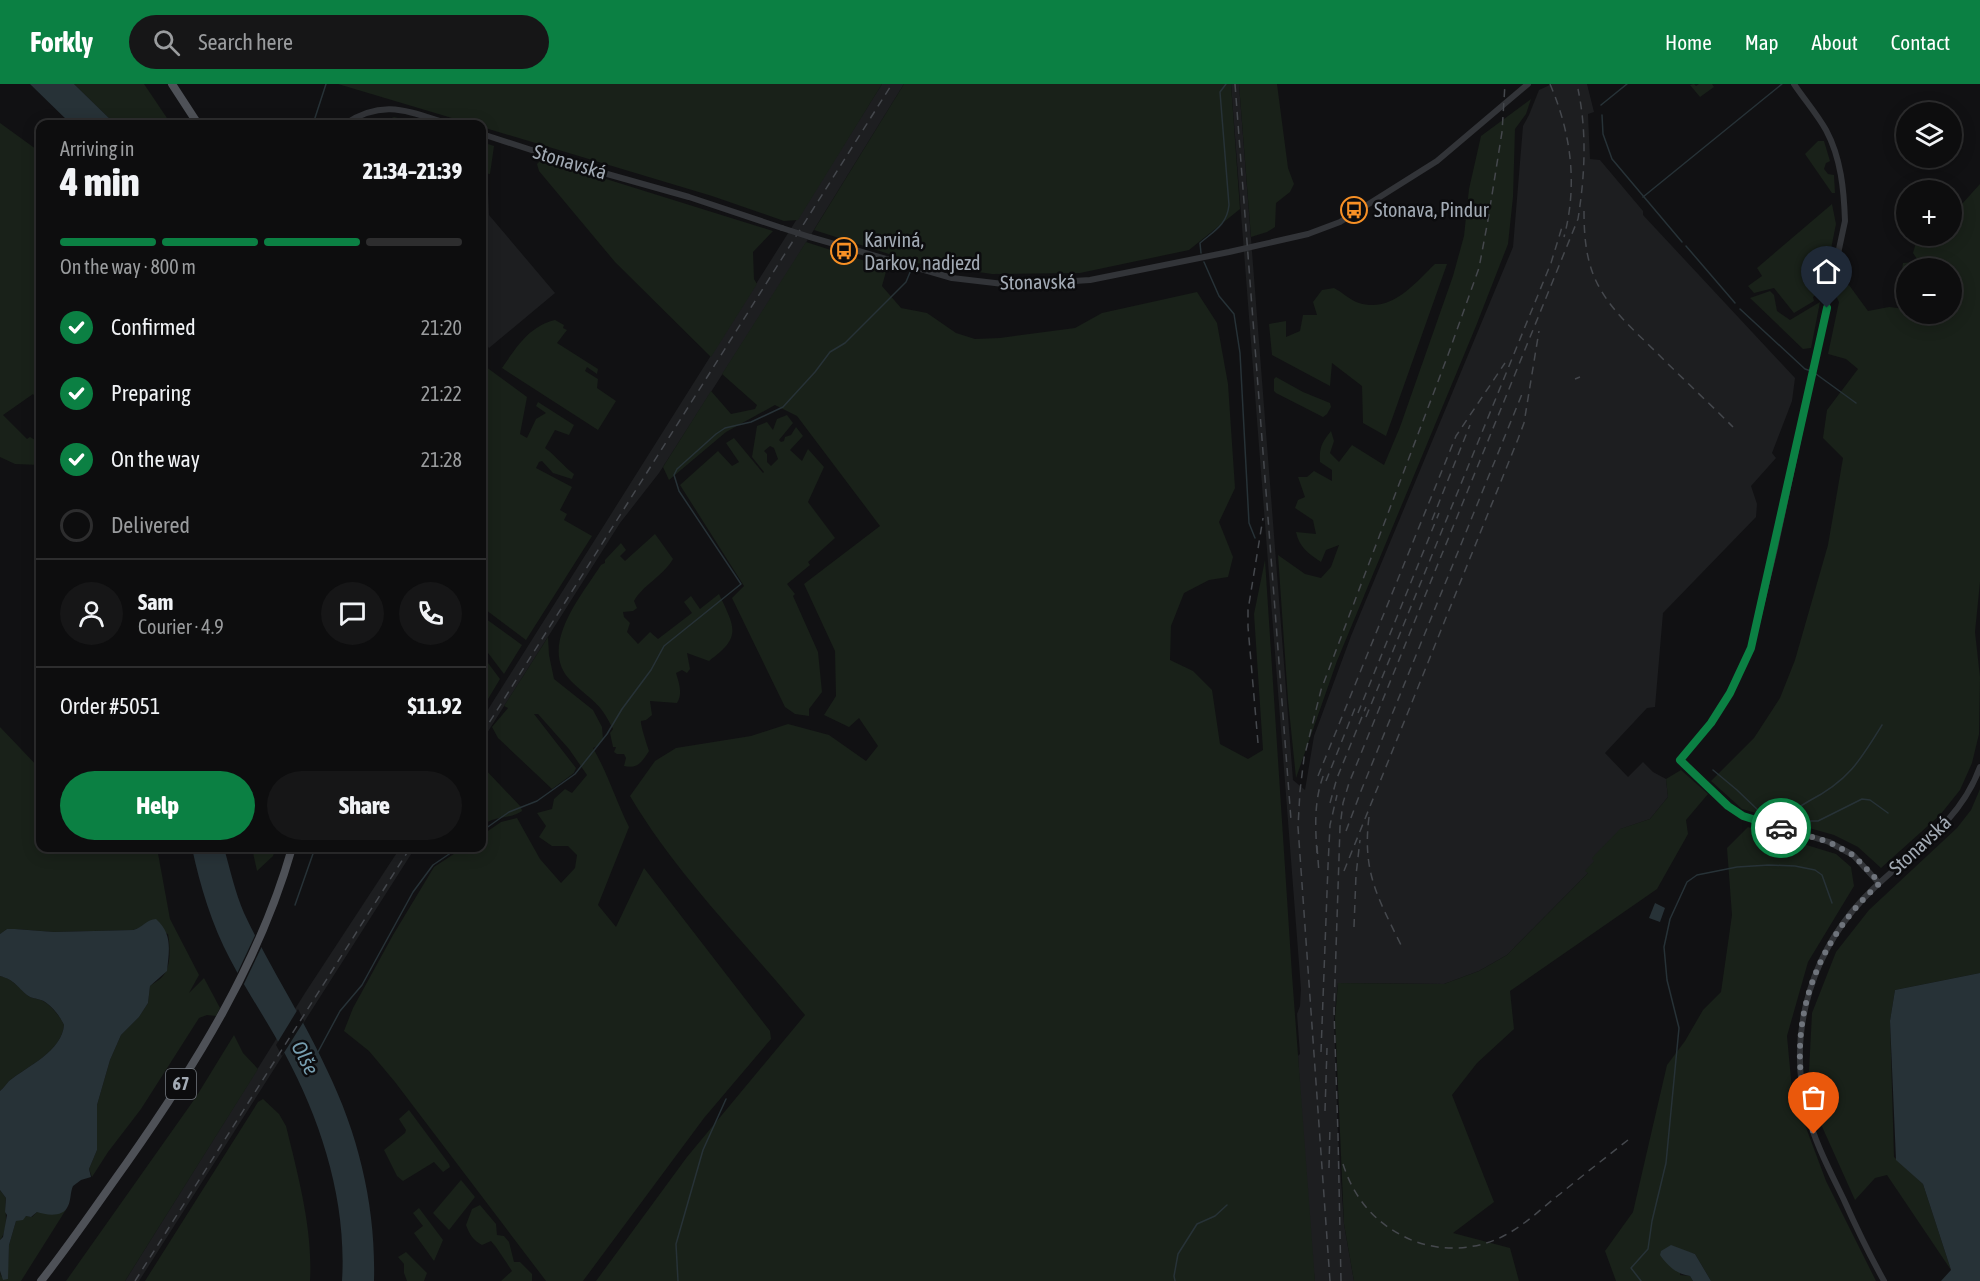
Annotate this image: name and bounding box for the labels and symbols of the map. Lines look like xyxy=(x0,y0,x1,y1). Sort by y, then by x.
street label: Stonavská xyxy=(531,139,610,184)
bus stop icon: Stonava, Pindur xyxy=(1339,195,1369,225)
place label: Stonava, Pindur xyxy=(1374,198,1490,221)
place label: Karviná, Darkov, nadjezd xyxy=(864,228,981,274)
bus stop icon: Karviná, Darkov, nadjezd xyxy=(829,236,859,266)
pin xyxy=(1801,246,1852,308)
street label: Stonavská xyxy=(1000,269,1076,294)
courier xyxy=(1751,798,1811,858)
street label: Stonavská xyxy=(1884,810,1955,879)
water label: Olše xyxy=(287,1037,324,1078)
road number: 67 xyxy=(166,1069,196,1099)
pin xyxy=(1788,1072,1839,1134)

